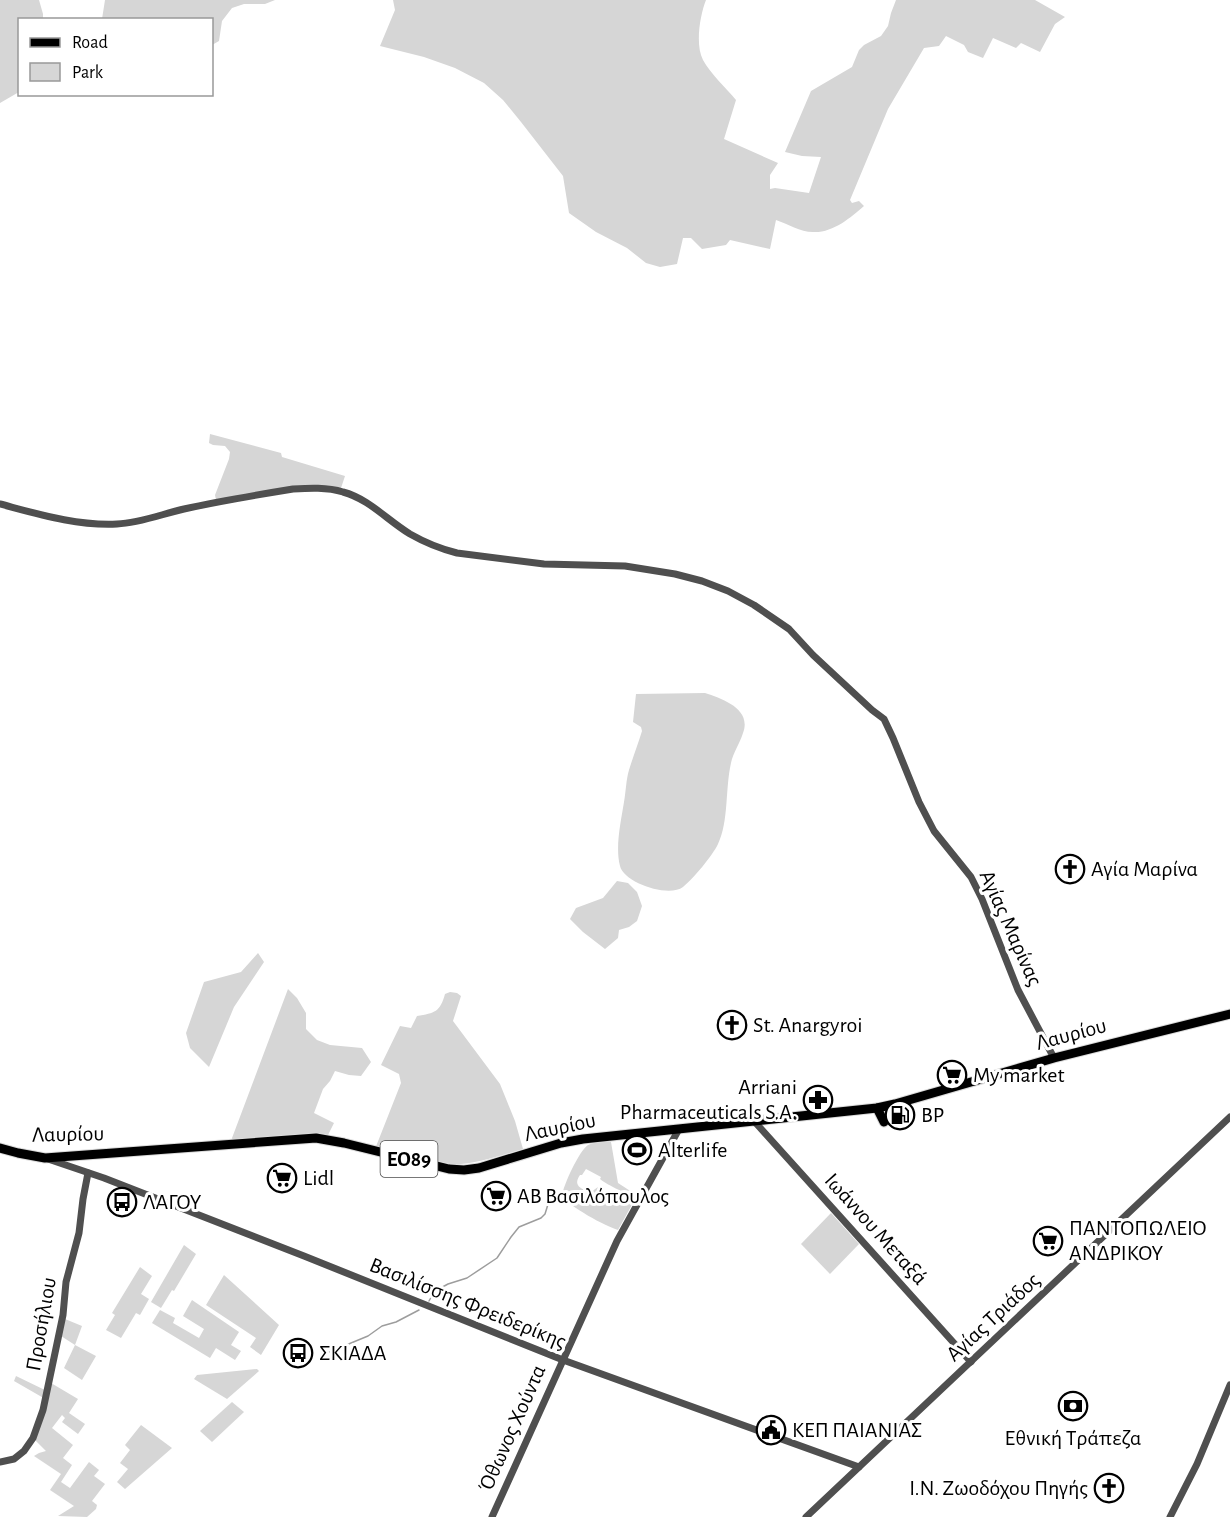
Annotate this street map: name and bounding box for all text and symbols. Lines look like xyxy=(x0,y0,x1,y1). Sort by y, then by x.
legend xyxy=(18,18,213,96)
text: Road xyxy=(72,34,108,52)
text: Park xyxy=(72,64,104,82)
church icon: Αγία Μαρίνα xyxy=(1054,853,1086,885)
place label: Αγία Μαρίνα xyxy=(1091,858,1198,880)
street label: Αγίας Μαρίνας xyxy=(976,867,1046,989)
church icon: St. Anargyroi xyxy=(716,1009,748,1041)
place label: St. Anargyroi xyxy=(753,1014,863,1036)
street label: Λαυρίου xyxy=(1033,1014,1109,1054)
supermarket icon: My market xyxy=(936,1059,968,1091)
place label: My market xyxy=(973,1064,1064,1086)
place label: Arriani Pharmaceuticals S.A. xyxy=(620,1076,797,1123)
pharmacy icon: Arriani Pharmaceuticals S.A. xyxy=(802,1084,834,1116)
fuel station icon: BP xyxy=(884,1099,916,1131)
place label: BP xyxy=(921,1104,944,1126)
street label: Λαυρίου xyxy=(522,1109,598,1145)
street label: Λαυρίου xyxy=(32,1122,104,1146)
sports icon: Alterlife xyxy=(621,1134,653,1166)
place label: Alterlife xyxy=(658,1139,727,1161)
road number: ΕΟ89 xyxy=(380,1141,438,1177)
supermarket icon: Lidl xyxy=(266,1162,298,1194)
place label: Lidl xyxy=(303,1167,334,1189)
street label: Ιωάννου Μεταξά xyxy=(820,1169,932,1290)
supermarket icon: ΑΒ Βασιλόπουλος xyxy=(480,1180,512,1212)
place label: ΑΒ Βασιλόπουλος xyxy=(517,1185,669,1207)
bus stop icon: ΛΑΓΟΥ xyxy=(106,1186,138,1218)
place label: ΛΑΓΟΥ xyxy=(143,1191,202,1213)
place label: ΠΑΝΤΟΠΩΛΕΙΟ ΑΝΔΡΙΚΟΥ xyxy=(1069,1217,1206,1264)
supermarket icon: ΠΑΝΤΟΠΩΛΕΙΟ ΑΝΔΡΙΚΟΥ xyxy=(1032,1225,1064,1257)
street label: Βασιλίσσης Φρειδερίκης xyxy=(366,1253,570,1353)
street label: Αγίας Τριάδος xyxy=(942,1268,1044,1366)
street label: Προσήλιου xyxy=(22,1275,60,1373)
bus stop icon: ΣΚΙΑΔΑ xyxy=(282,1337,314,1369)
place label: ΣΚΙΑΔΑ xyxy=(319,1342,387,1364)
street label: Όθωνος Χούντα xyxy=(474,1361,550,1495)
bank icon: Εθνική Τράπεζα xyxy=(1057,1390,1089,1422)
public building icon: ΚΕΠ ΠΑΙΑΝΙΑΣ xyxy=(755,1414,787,1446)
place label: ΚΕΠ ΠΑΙΑΝΙΑΣ xyxy=(792,1419,922,1441)
place label: Εθνική Τράπεζα xyxy=(1005,1427,1141,1449)
church icon: Ι.Ν. Ζωοδόχου Πηγής xyxy=(1093,1472,1125,1504)
place label: Ι.Ν. Ζωοδόχου Πηγής xyxy=(909,1477,1088,1499)

